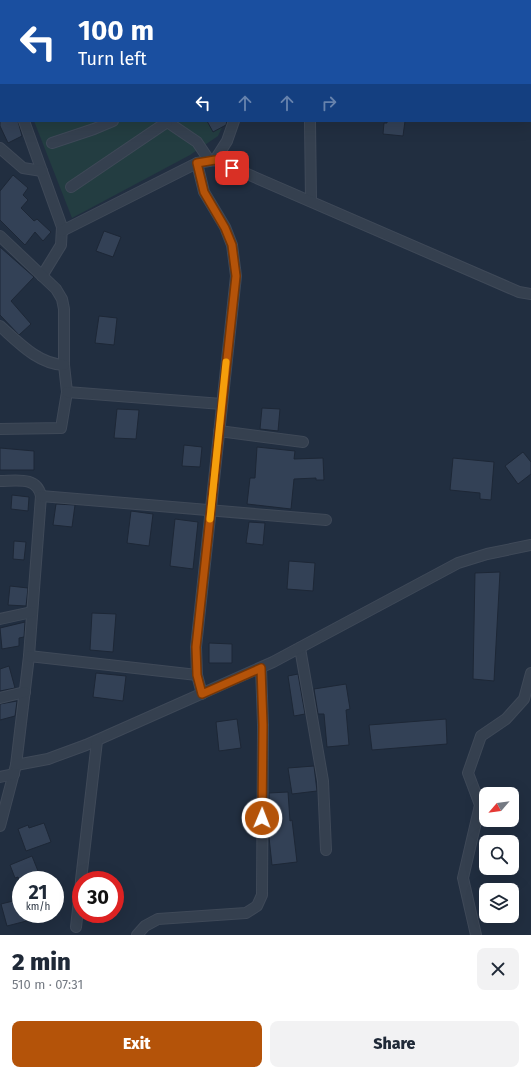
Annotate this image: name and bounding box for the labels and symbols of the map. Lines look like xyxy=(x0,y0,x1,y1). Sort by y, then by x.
pin xyxy=(215,151,249,185)
north arrow xyxy=(479,787,519,827)
position arrow xyxy=(241,797,283,839)
speed limit sign: 30 xyxy=(72,871,124,923)

